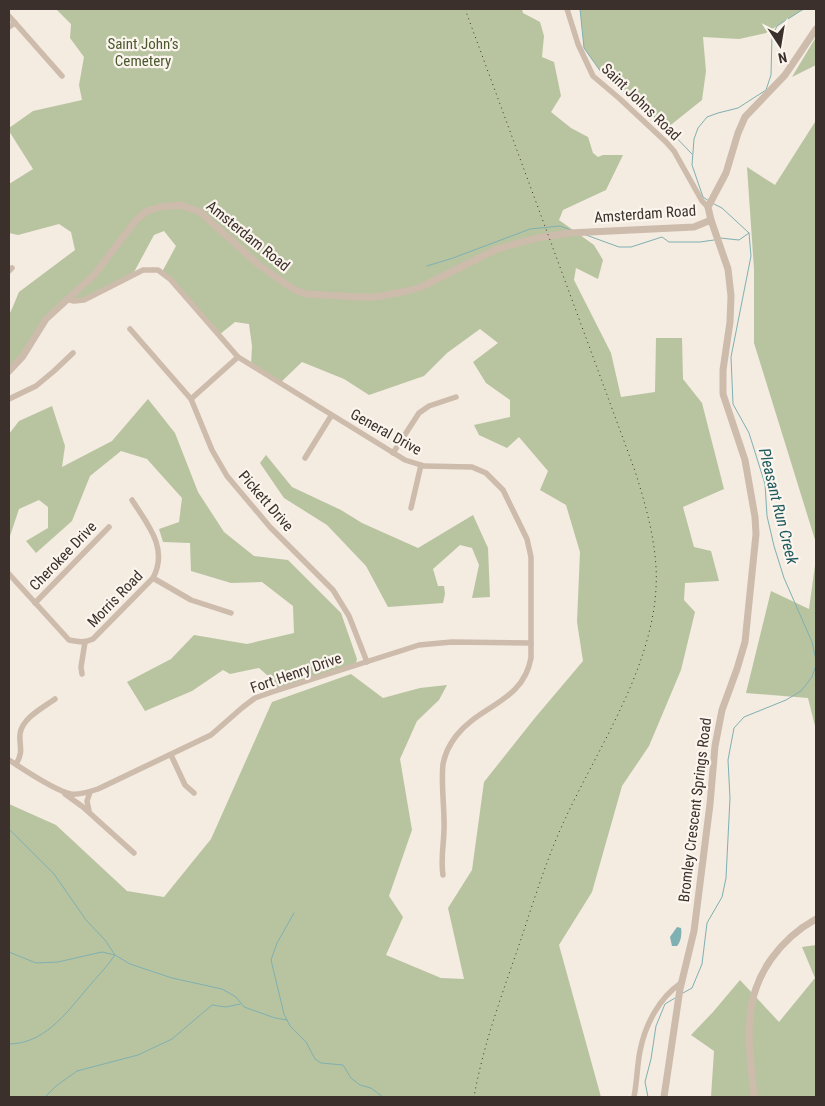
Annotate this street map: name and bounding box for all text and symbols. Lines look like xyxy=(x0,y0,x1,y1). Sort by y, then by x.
north arrow xyxy=(755,20,805,70)
park label: Saint John’s Cemetery xyxy=(107,35,179,70)
text: N xyxy=(777,49,789,66)
street label: Saint Johns Road xyxy=(598,60,684,144)
street label: Amsterdam Road xyxy=(203,197,293,275)
street label: Amsterdam Road xyxy=(593,201,697,227)
street label: General Drive xyxy=(347,405,425,459)
water label: Pleasant Run Creek xyxy=(755,446,802,567)
street label: Pickett Drive xyxy=(235,467,297,535)
street label: Cherokee Drive xyxy=(26,518,100,594)
street label: Morris Road xyxy=(84,567,146,631)
street label: Fort Henry Drive xyxy=(248,649,344,697)
street label: Bromley Crescent Springs Road xyxy=(675,717,715,903)

